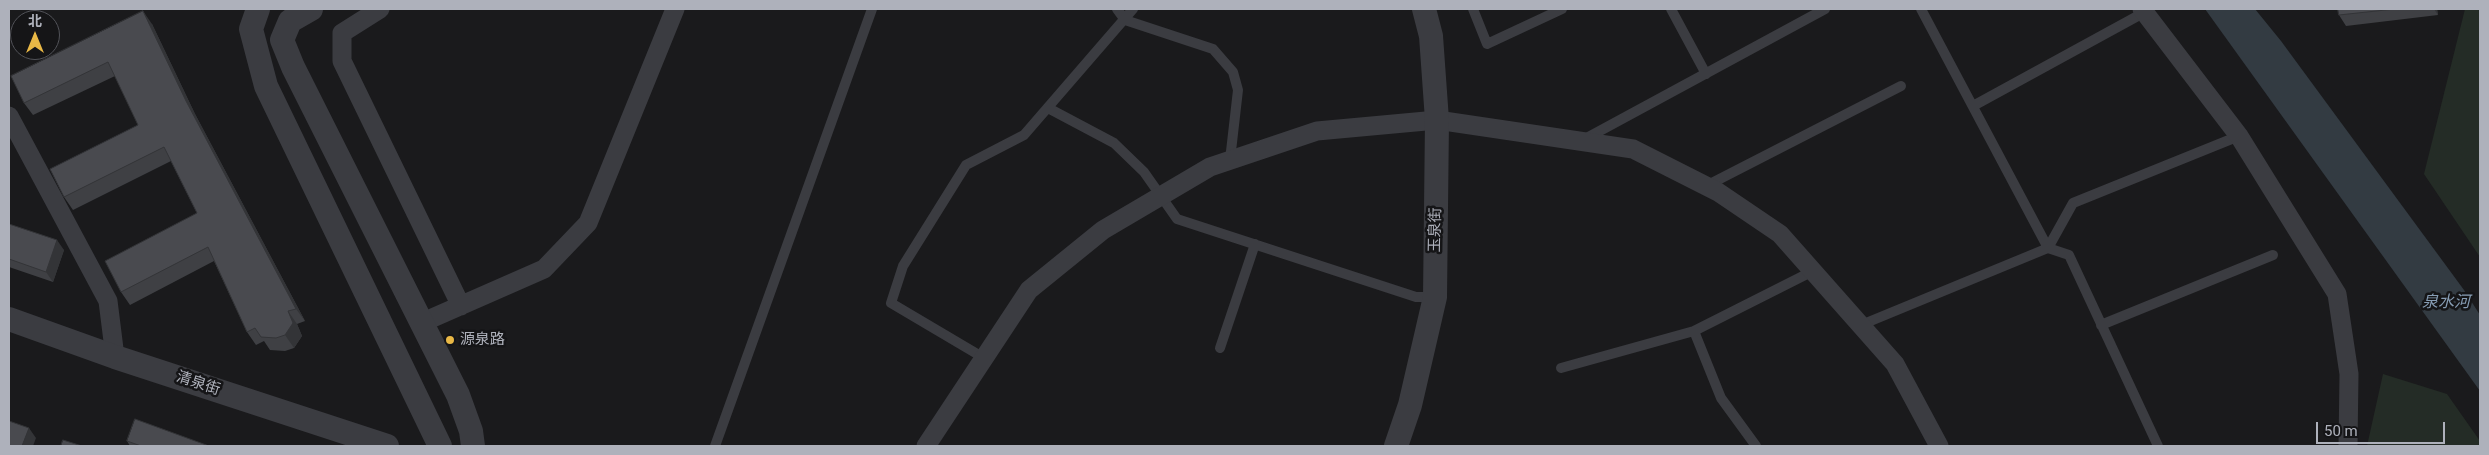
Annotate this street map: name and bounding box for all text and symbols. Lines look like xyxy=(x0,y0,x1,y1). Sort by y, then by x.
north arrow xyxy=(10,10,60,60)
text: 北 xyxy=(28,13,42,29)
street label: 玉泉街 xyxy=(1427,207,1445,253)
water label: 泉水河 xyxy=(2422,293,2470,313)
place label: 源泉路 xyxy=(460,331,505,349)
marker: 源泉路 xyxy=(444,334,456,346)
street label: 清泉街 xyxy=(174,368,222,400)
scale bar xyxy=(2319,412,2448,444)
text: 50 m xyxy=(2324,422,2358,440)

